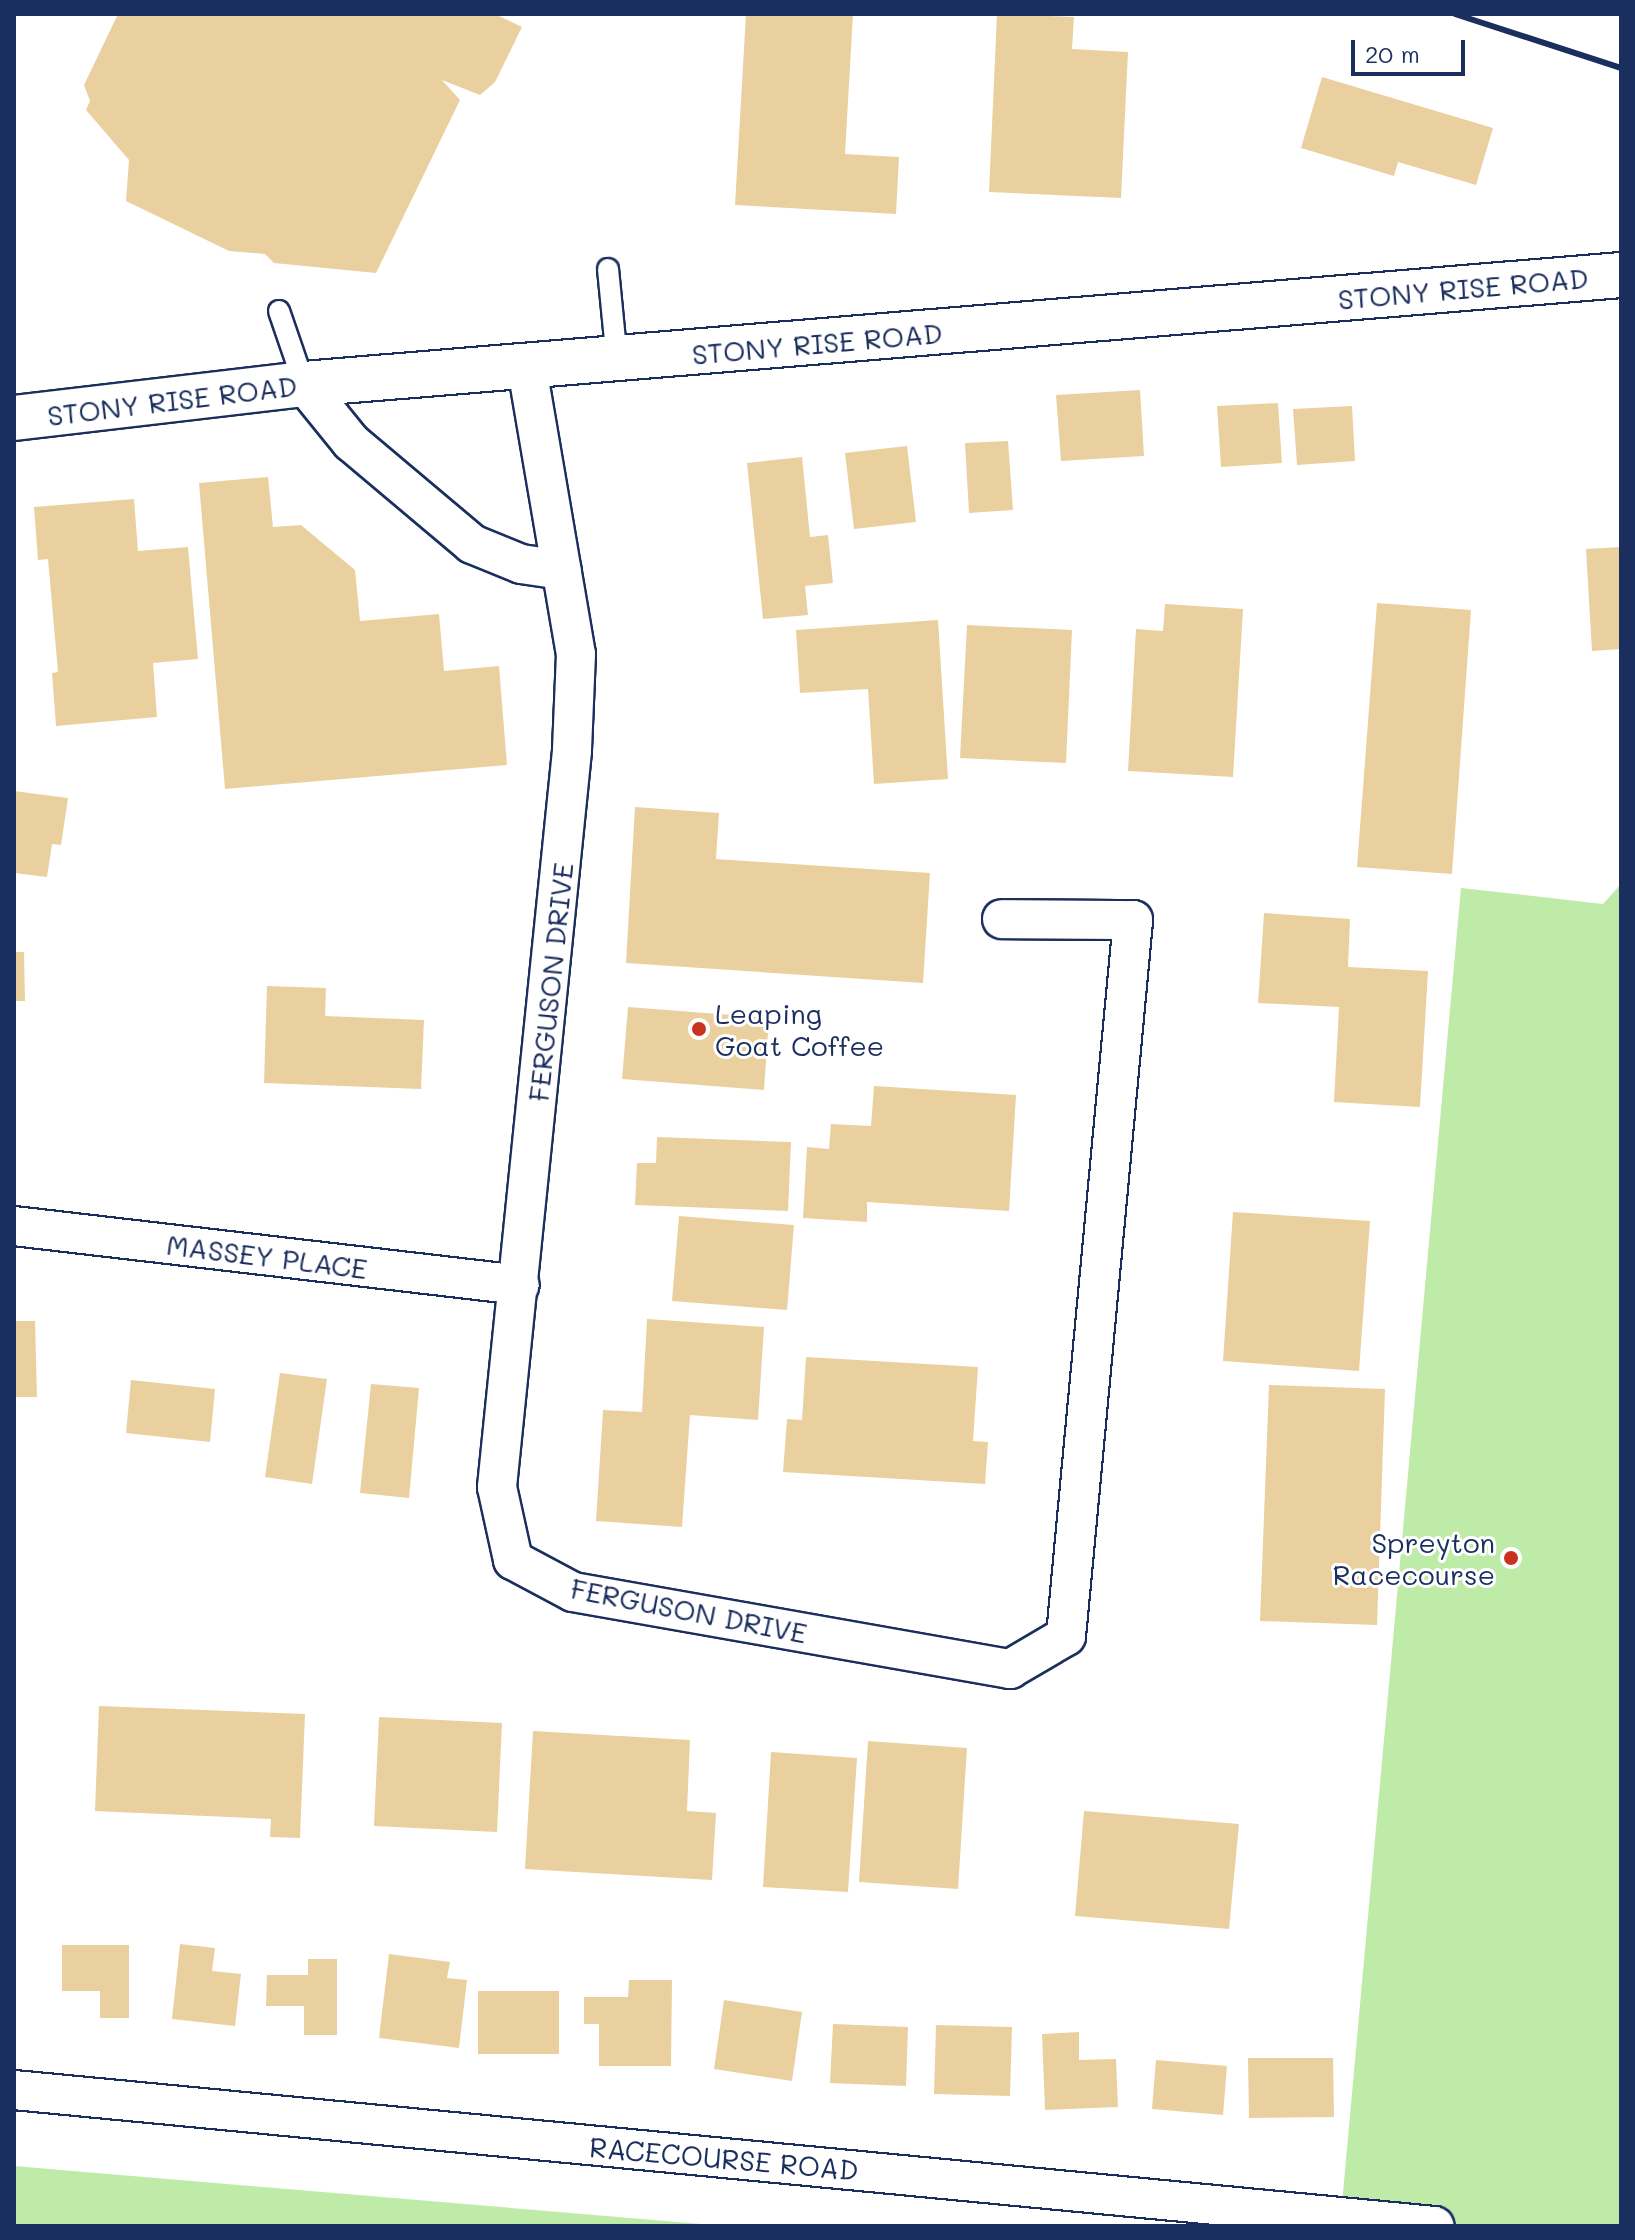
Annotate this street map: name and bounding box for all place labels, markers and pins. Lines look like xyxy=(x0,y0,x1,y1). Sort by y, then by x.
place label: Leaping Goat Coffee xyxy=(715,996,884,1062)
marker: Leaping Goat Coffee xyxy=(690,1020,708,1038)
place label: Spreyton Racecourse xyxy=(1332,1525,1495,1591)
marker: Spreyton Racecourse xyxy=(1502,1549,1520,1567)

